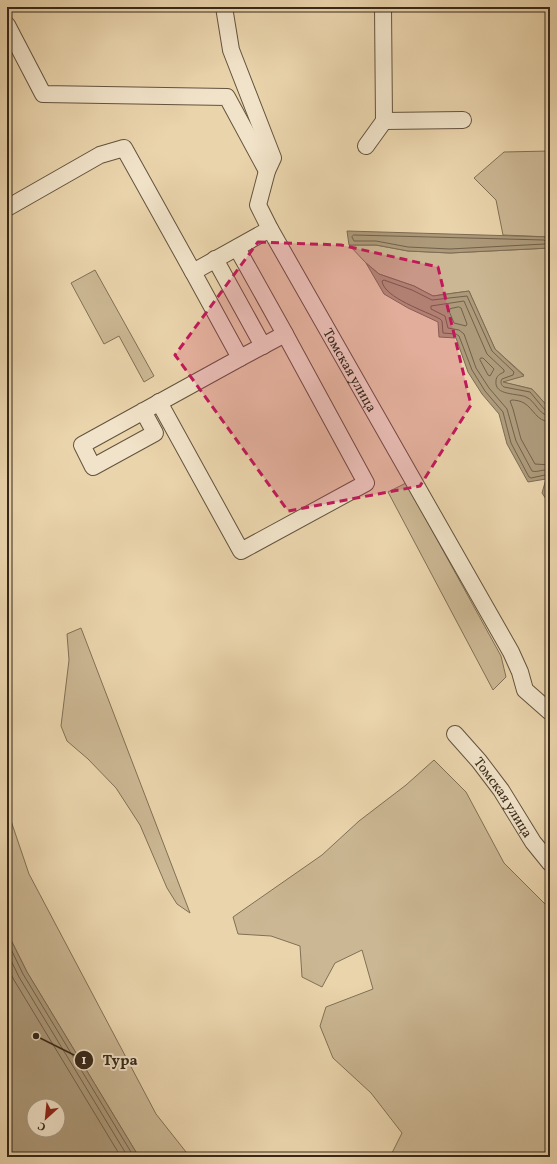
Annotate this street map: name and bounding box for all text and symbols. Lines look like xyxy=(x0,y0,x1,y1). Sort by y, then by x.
street label: Томская улица xyxy=(318,325,380,416)
street label: Томская улица xyxy=(469,754,536,842)
callout: Тура xyxy=(74,1047,145,1074)
text: Тура xyxy=(102,1051,138,1072)
text: 1 xyxy=(82,1053,87,1069)
north arrow xyxy=(26,1098,66,1138)
text: С xyxy=(36,1117,49,1134)

